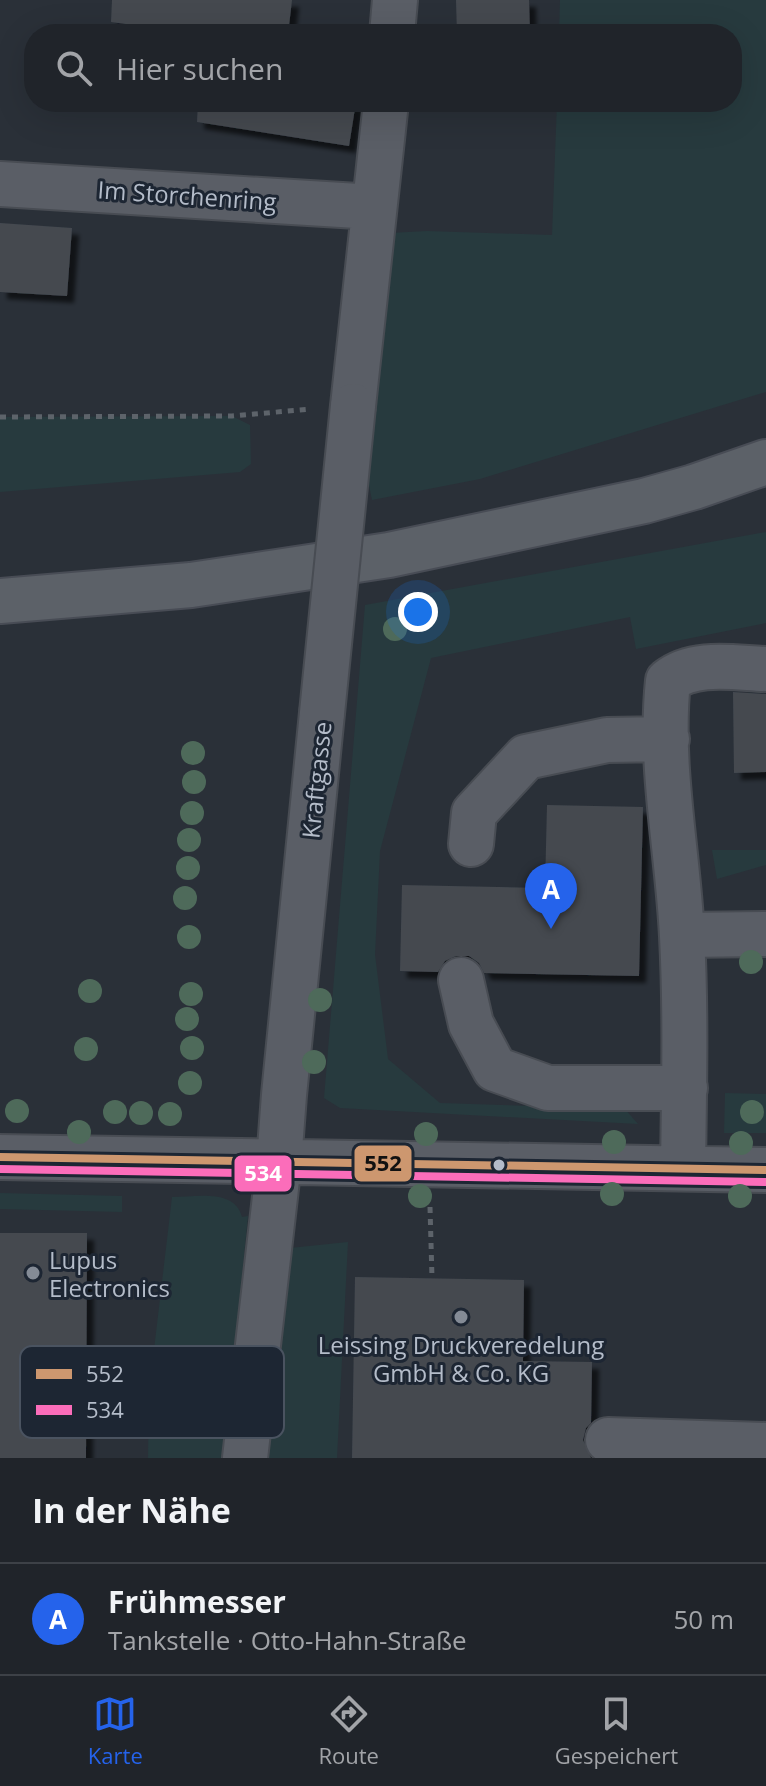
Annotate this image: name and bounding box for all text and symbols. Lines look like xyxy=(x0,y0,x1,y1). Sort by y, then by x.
search box xyxy=(24,24,742,112)
icon: search xyxy=(52,46,96,90)
text: Hier suchen xyxy=(116,48,283,89)
street label: Im Storchenring xyxy=(96,172,278,218)
your location xyxy=(398,592,438,632)
street label: Kraftgasse xyxy=(293,720,339,840)
pin: A xyxy=(525,863,577,929)
line badge: 552 xyxy=(353,1144,413,1183)
text: 552 xyxy=(364,1147,402,1177)
line badge: 534 xyxy=(233,1154,293,1193)
text: 534 xyxy=(244,1157,282,1187)
unlabelled marker xyxy=(491,1157,507,1173)
place label: Lupus Electronics xyxy=(49,1243,170,1304)
marker: Lupus Electronics xyxy=(24,1264,42,1282)
marker: Leissing Druckveredelung GmbH & Co. KG xyxy=(452,1308,470,1326)
place label: Leissing Druckveredelung GmbH & Co. KG xyxy=(318,1328,604,1389)
legend xyxy=(20,1346,284,1438)
text: 552 xyxy=(86,1358,124,1388)
text: 534 xyxy=(86,1394,124,1424)
text: In der Nähe xyxy=(32,1487,231,1533)
text: Frühmesser xyxy=(108,1581,286,1622)
text: A xyxy=(49,1601,67,1637)
text: 50 m xyxy=(673,1601,734,1637)
text: Tankstelle · Otto-Hahn-Straße xyxy=(108,1622,467,1658)
tab: Karte xyxy=(88,1692,143,1770)
tab: Route xyxy=(318,1692,379,1770)
tab: Gespeichert xyxy=(555,1692,678,1770)

